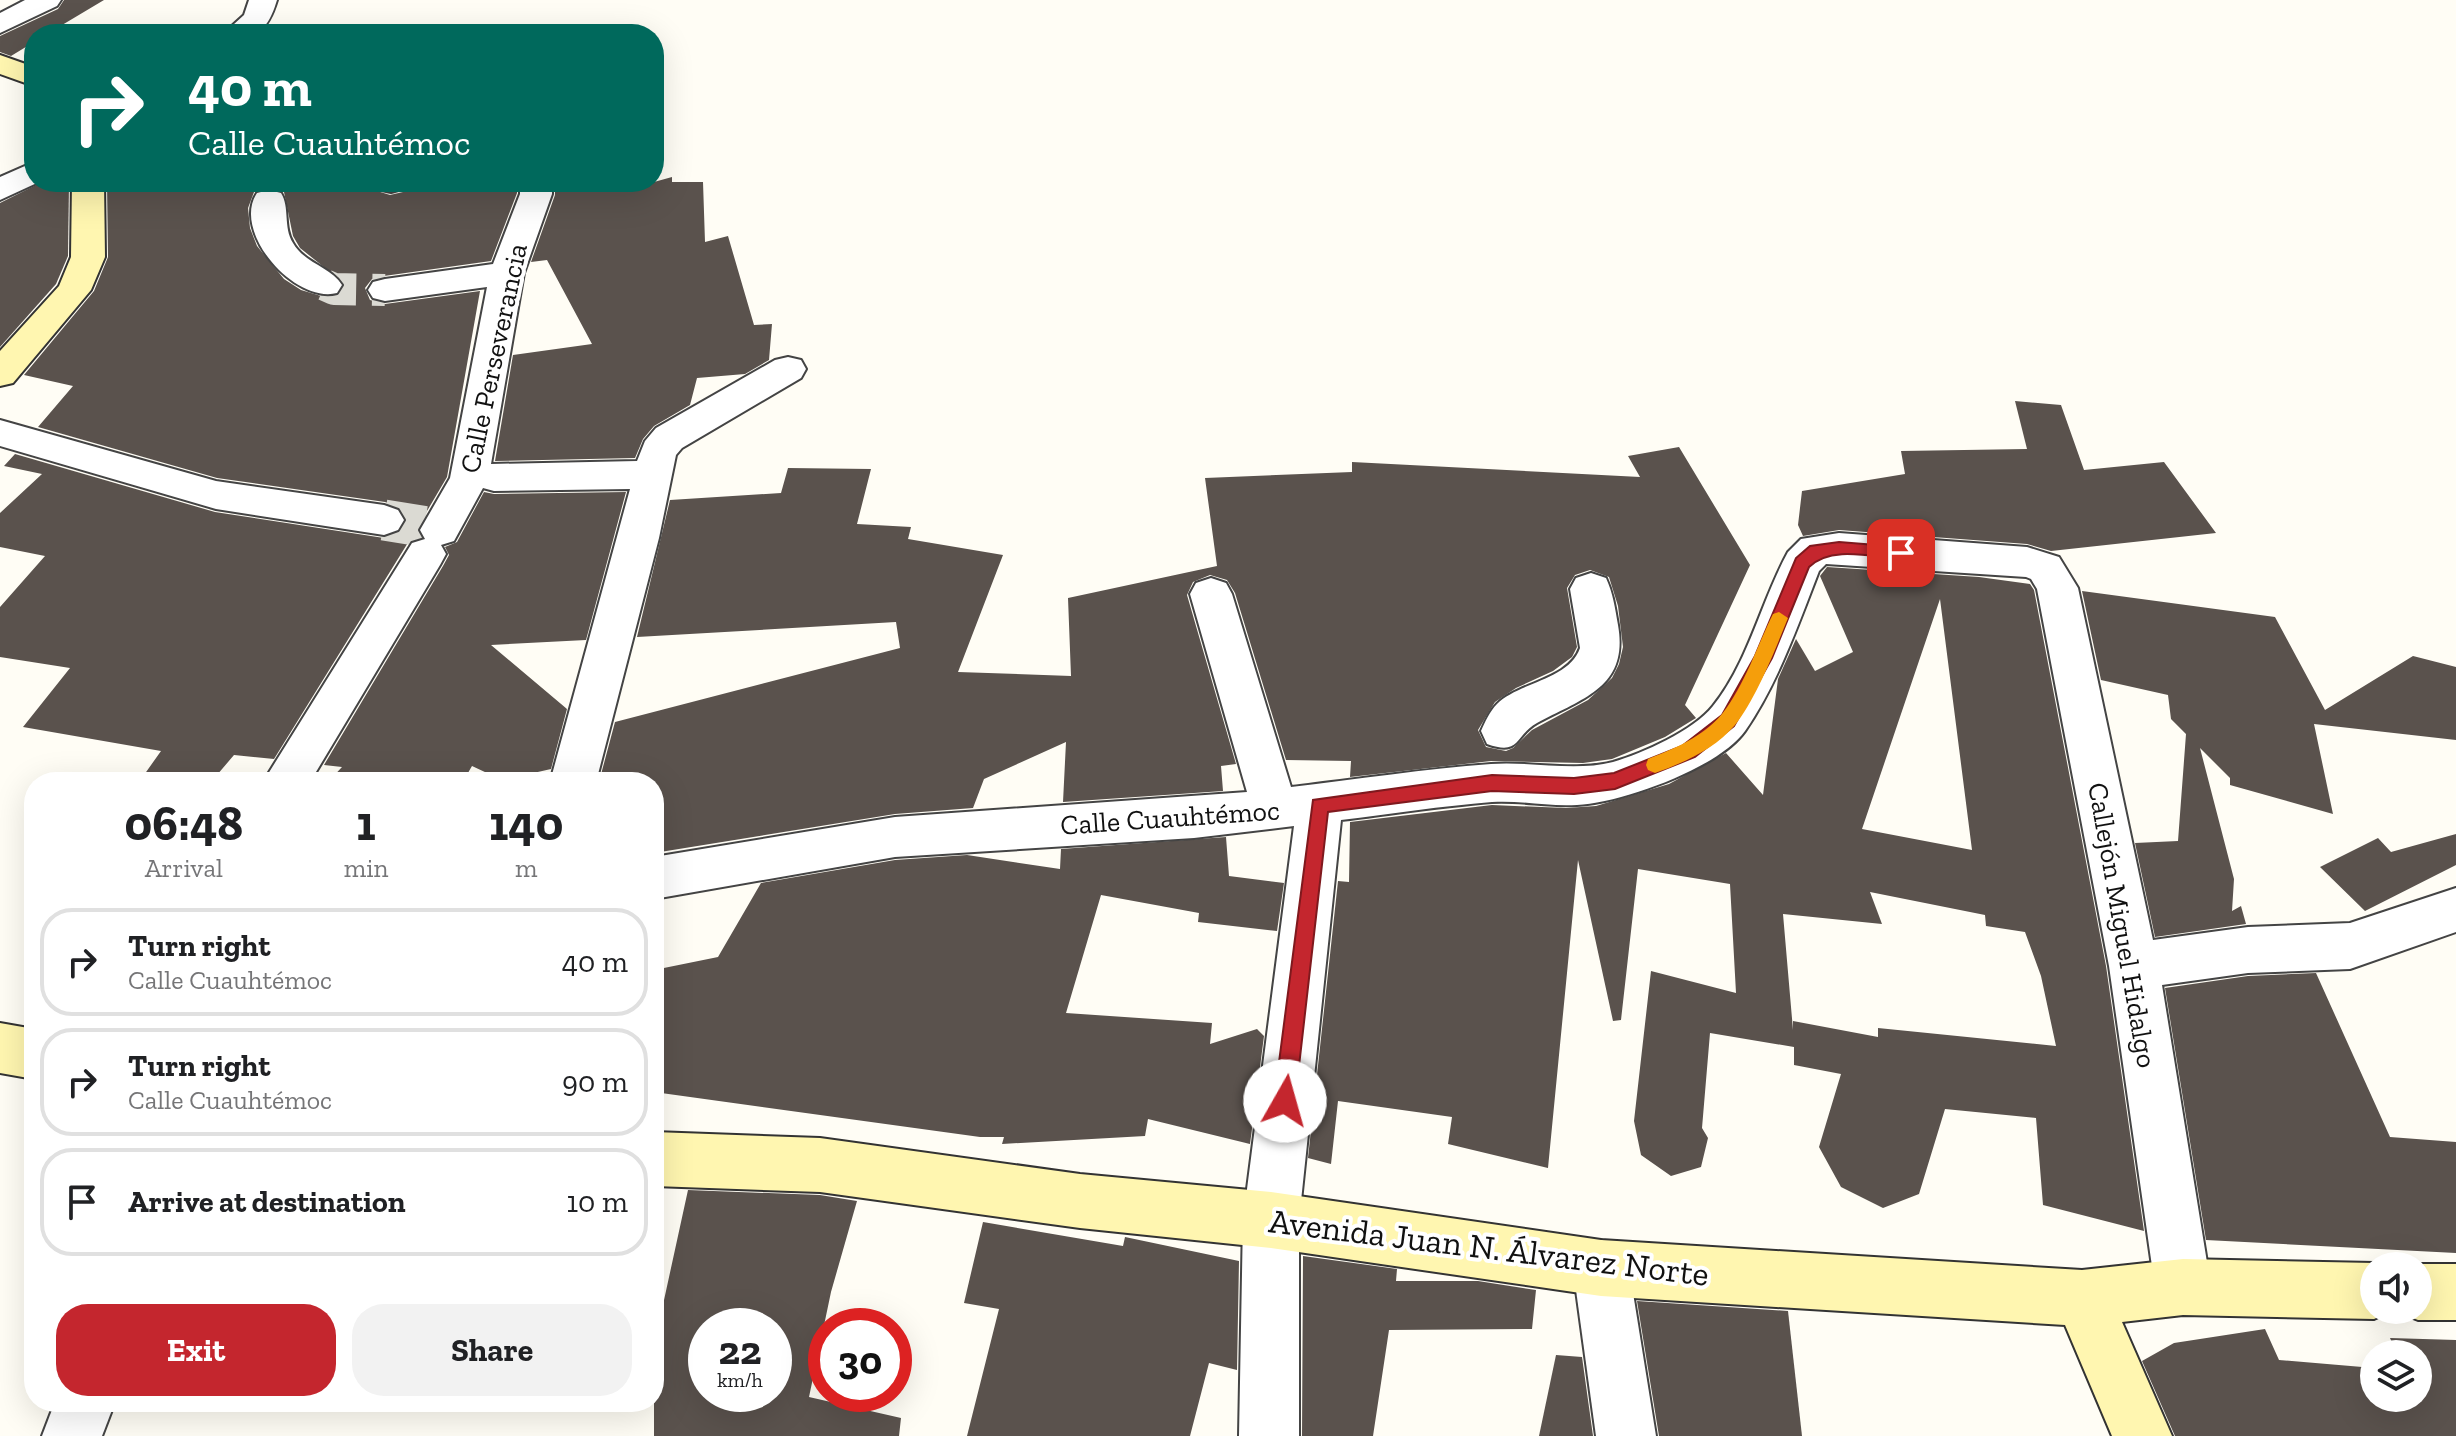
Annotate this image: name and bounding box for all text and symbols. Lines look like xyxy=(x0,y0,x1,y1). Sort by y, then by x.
text: 40 m xyxy=(188,53,312,120)
icon: right xyxy=(56,56,160,160)
text: Calle Cuauhtémoc xyxy=(188,121,471,164)
street label: Calle Perseverancia xyxy=(453,240,534,476)
pin xyxy=(1867,519,1935,587)
icon: arrive xyxy=(1879,531,1923,575)
street label: Callejón Miguel Hidalgo xyxy=(2081,780,2164,1070)
street label: Calle Cuauhtémoc xyxy=(1059,793,1281,842)
text: 06:48 xyxy=(125,795,243,852)
text: 1 xyxy=(356,795,376,852)
text: 140 xyxy=(489,795,563,852)
text: Arrival xyxy=(145,852,223,884)
text: min xyxy=(344,852,388,884)
text: m xyxy=(515,852,537,884)
text: Turn right xyxy=(128,928,270,964)
icon: right xyxy=(60,940,104,984)
text: 40 m xyxy=(562,944,628,980)
text: Calle Cuauhtémoc xyxy=(128,964,332,996)
text: Turn right xyxy=(128,1048,270,1084)
position arrow xyxy=(1243,1059,1327,1143)
icon: right xyxy=(60,1060,104,1104)
text: 90 m xyxy=(562,1064,628,1100)
text: Calle Cuauhtémoc xyxy=(128,1084,332,1116)
icon: arrive xyxy=(60,1180,104,1224)
text: Arrive at destination xyxy=(128,1184,405,1220)
text: 10 m xyxy=(566,1184,628,1220)
street label: Avenida Juan N. Álvarez Norte xyxy=(1267,1200,1711,1295)
map controls xyxy=(2360,1252,2432,1412)
button: sound xyxy=(2360,1252,2432,1324)
button: Exit xyxy=(56,1304,336,1396)
button: Share xyxy=(352,1304,632,1396)
speed limit sign: 30 xyxy=(808,1308,912,1412)
text: 22 xyxy=(719,1326,761,1374)
button: layers xyxy=(2360,1340,2432,1412)
text: km/h xyxy=(717,1368,763,1392)

